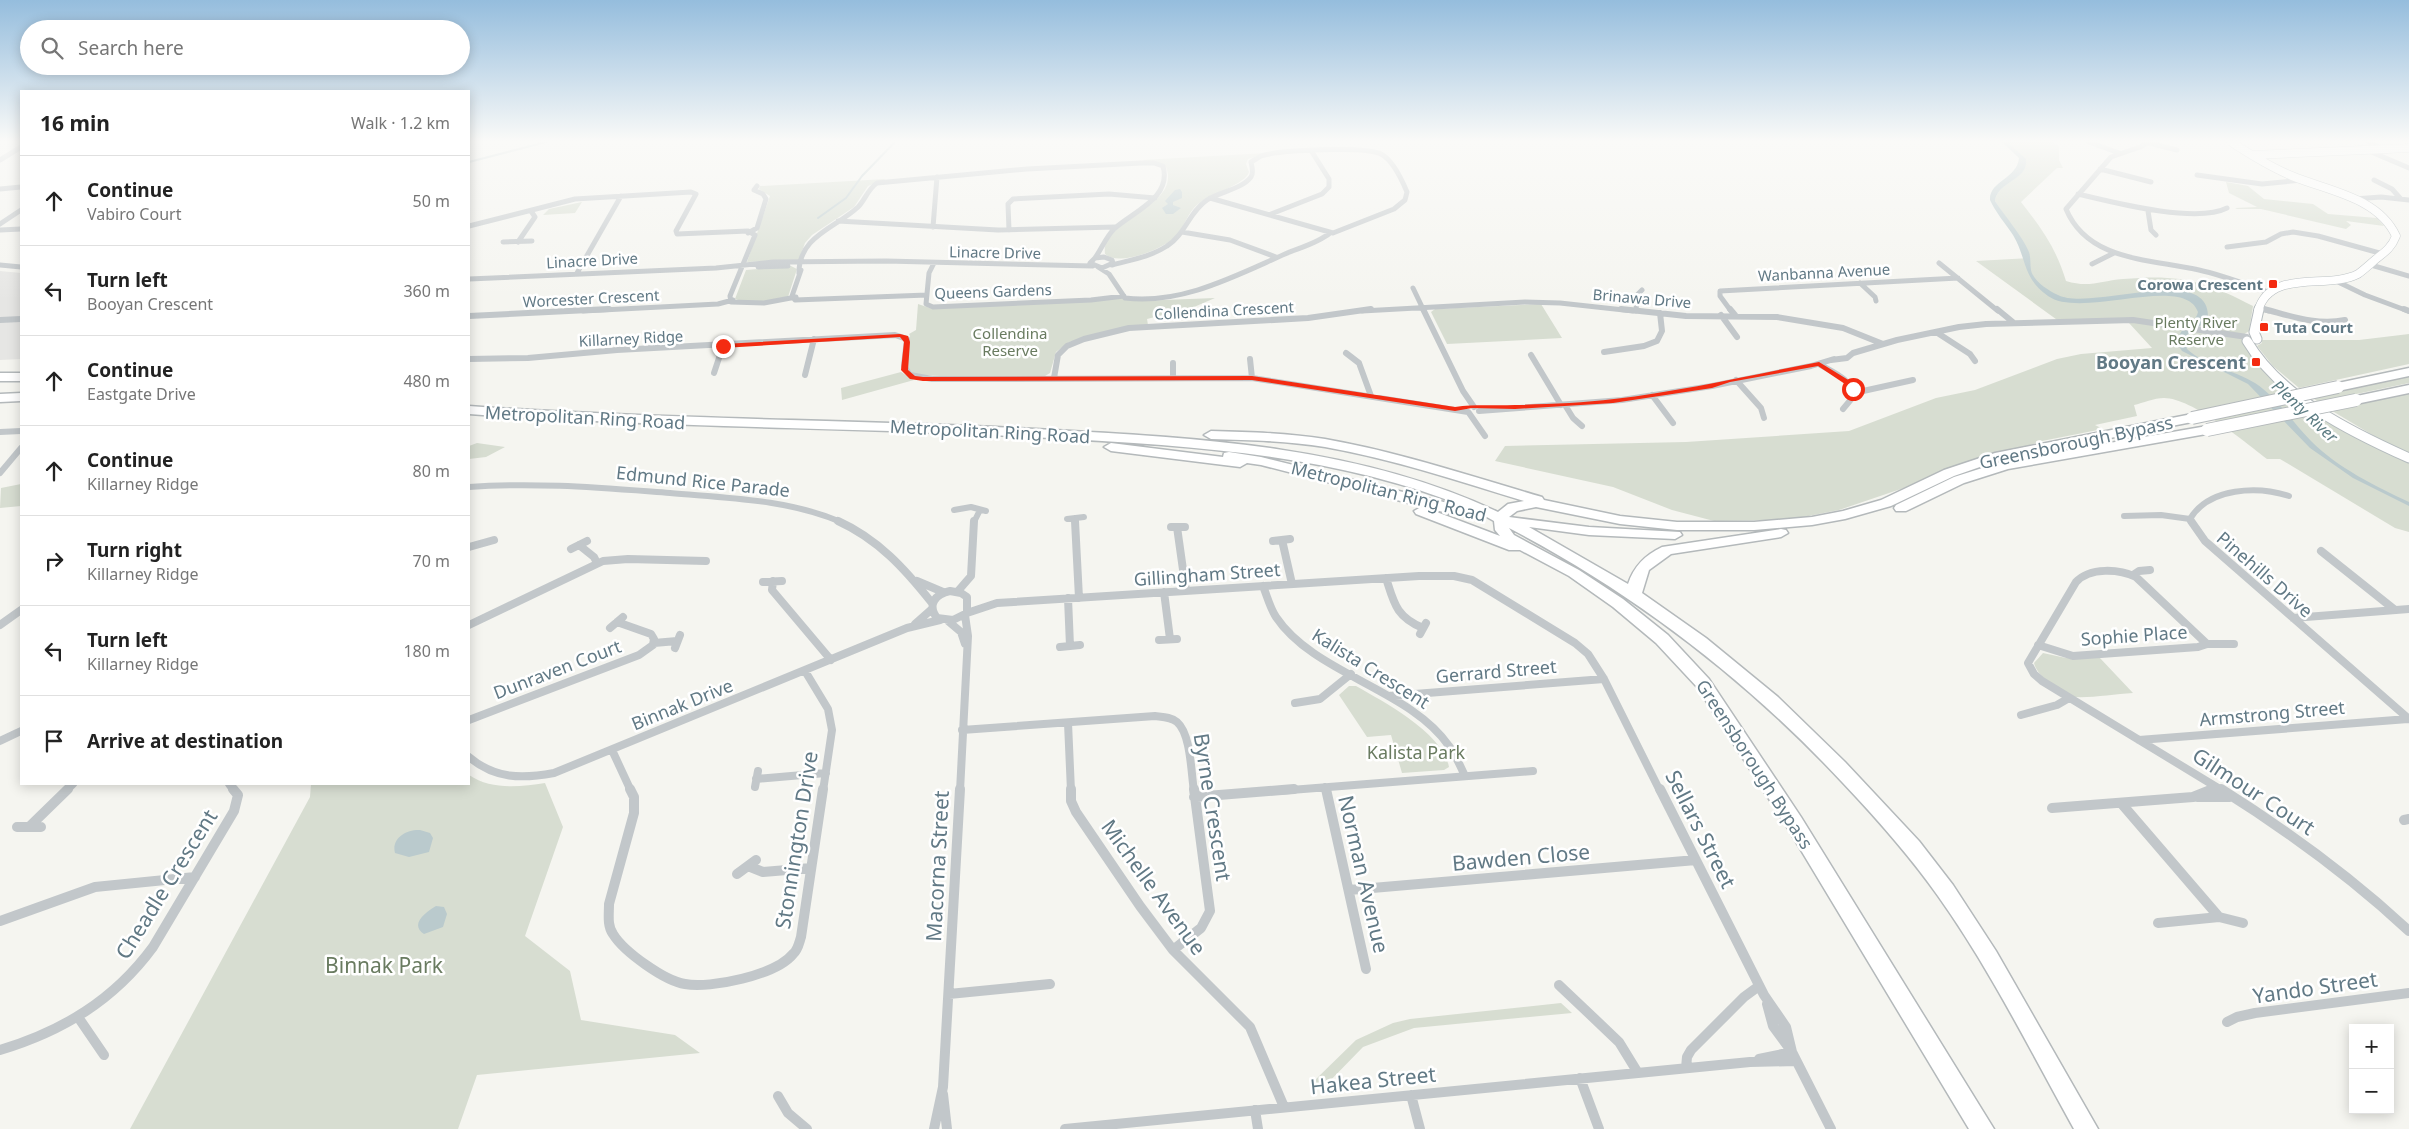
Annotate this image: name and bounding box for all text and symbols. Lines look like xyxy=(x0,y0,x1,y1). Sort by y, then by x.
search box xyxy=(20,20,470,75)
icon: search xyxy=(38,34,66,62)
text: Search here xyxy=(78,35,184,61)
text: 16 min xyxy=(40,109,110,137)
text: Walk · 1.2 km xyxy=(351,112,450,134)
text: Continue xyxy=(87,177,173,203)
icon: ahead xyxy=(40,187,68,215)
text: 50 m xyxy=(413,190,450,212)
text: Vabiro Court xyxy=(87,203,181,225)
street label: Linacre Drive xyxy=(949,241,1041,263)
street label: Linacre Drive xyxy=(546,248,638,272)
street label: Wanbanna Avenue xyxy=(1757,259,1891,285)
text: Turn left xyxy=(87,267,168,293)
place label: Corowa Crescent xyxy=(2137,274,2263,294)
icon: left xyxy=(40,277,68,305)
marker: Corowa Crescent xyxy=(2267,278,2279,290)
street label: Queens Gardens xyxy=(934,279,1052,303)
text: 360 m xyxy=(403,280,450,302)
street label: Worcester Crescent xyxy=(522,284,660,312)
street label: Brinawa Drive xyxy=(1592,284,1692,312)
text: Booyan Crescent xyxy=(87,293,213,315)
street label: Collendina Crescent xyxy=(1154,296,1295,324)
park label: Plenty River Reserve xyxy=(2154,312,2238,349)
place label: Tuta Court xyxy=(2274,317,2354,337)
marker: Tuta Court xyxy=(2258,321,2270,333)
park label: Collendina Reserve xyxy=(973,323,1047,360)
street label: Killarney Ridge xyxy=(578,325,684,351)
route end xyxy=(712,335,735,358)
place label: Booyan Crescent xyxy=(2096,350,2246,374)
marker: Booyan Crescent xyxy=(2250,356,2262,368)
text: Continue xyxy=(87,357,173,383)
icon: ahead xyxy=(40,367,68,395)
text: 480 m xyxy=(403,370,450,392)
water label: Plenty River xyxy=(2267,375,2343,448)
route start xyxy=(1842,378,1865,401)
text: Eastgate Drive xyxy=(87,383,196,405)
street label: Metropolitan Ring Road xyxy=(484,400,686,434)
street label: Greensborough Bypass xyxy=(1977,410,2175,474)
street label: Metropolitan Ring Road xyxy=(889,414,1091,448)
text: Continue xyxy=(87,447,173,473)
street label: Metropolitan Ring Road xyxy=(1289,455,1489,527)
icon: ahead xyxy=(40,457,68,485)
text: 80 m xyxy=(413,460,450,482)
street label: Edmund Rice Parade xyxy=(615,460,791,502)
text: Killarney Ridge xyxy=(87,473,199,495)
street label: Pinehills Drive xyxy=(2212,526,2318,622)
text: Turn right xyxy=(87,537,182,563)
icon: right xyxy=(40,547,68,575)
text: 70 m xyxy=(413,550,450,572)
street label: Gillingham Street xyxy=(1133,557,1282,591)
text: Killarney Ridge xyxy=(87,563,199,585)
street label: Sophie Place xyxy=(2080,619,2188,651)
street label: Kalista Crescent xyxy=(1308,622,1435,714)
text: Turn left xyxy=(87,627,168,653)
street label: Dunraven Court xyxy=(490,633,625,704)
icon: left xyxy=(40,637,68,665)
text: 180 m xyxy=(403,640,450,662)
text: Killarney Ridge xyxy=(87,653,199,675)
street label: Gerrard Street xyxy=(1435,654,1558,688)
street label: Binnak Drive xyxy=(628,673,736,735)
street label: Greensborough Bypass xyxy=(1691,675,1819,853)
street label: Armstrong Street xyxy=(2198,695,2346,731)
icon: arrive xyxy=(40,727,68,755)
text: Arrive at destination xyxy=(87,728,283,754)
street label: Byrne Crescent xyxy=(1187,731,1239,883)
park label: Kalista Park xyxy=(1367,740,1466,764)
street label: Gilmour Court xyxy=(2187,741,2321,841)
street label: Stonnington Drive xyxy=(768,749,824,931)
street label: Sellars Street xyxy=(1659,765,1743,893)
street label: Macorna Street xyxy=(919,789,955,942)
street label: Norman Avenue xyxy=(1332,792,1396,956)
street label: Cheadle Crescent xyxy=(109,804,224,964)
street label: Michelle Avenue xyxy=(1095,814,1213,960)
street label: Bawden Close xyxy=(1451,837,1591,877)
park label: Binnak Park xyxy=(325,951,444,979)
street label: Yando Street xyxy=(2251,964,2379,1010)
map controls xyxy=(2349,1024,2394,1114)
button: + xyxy=(2349,1024,2394,1069)
street label: Hakea Street xyxy=(1309,1059,1438,1101)
button: − xyxy=(2349,1069,2394,1114)

